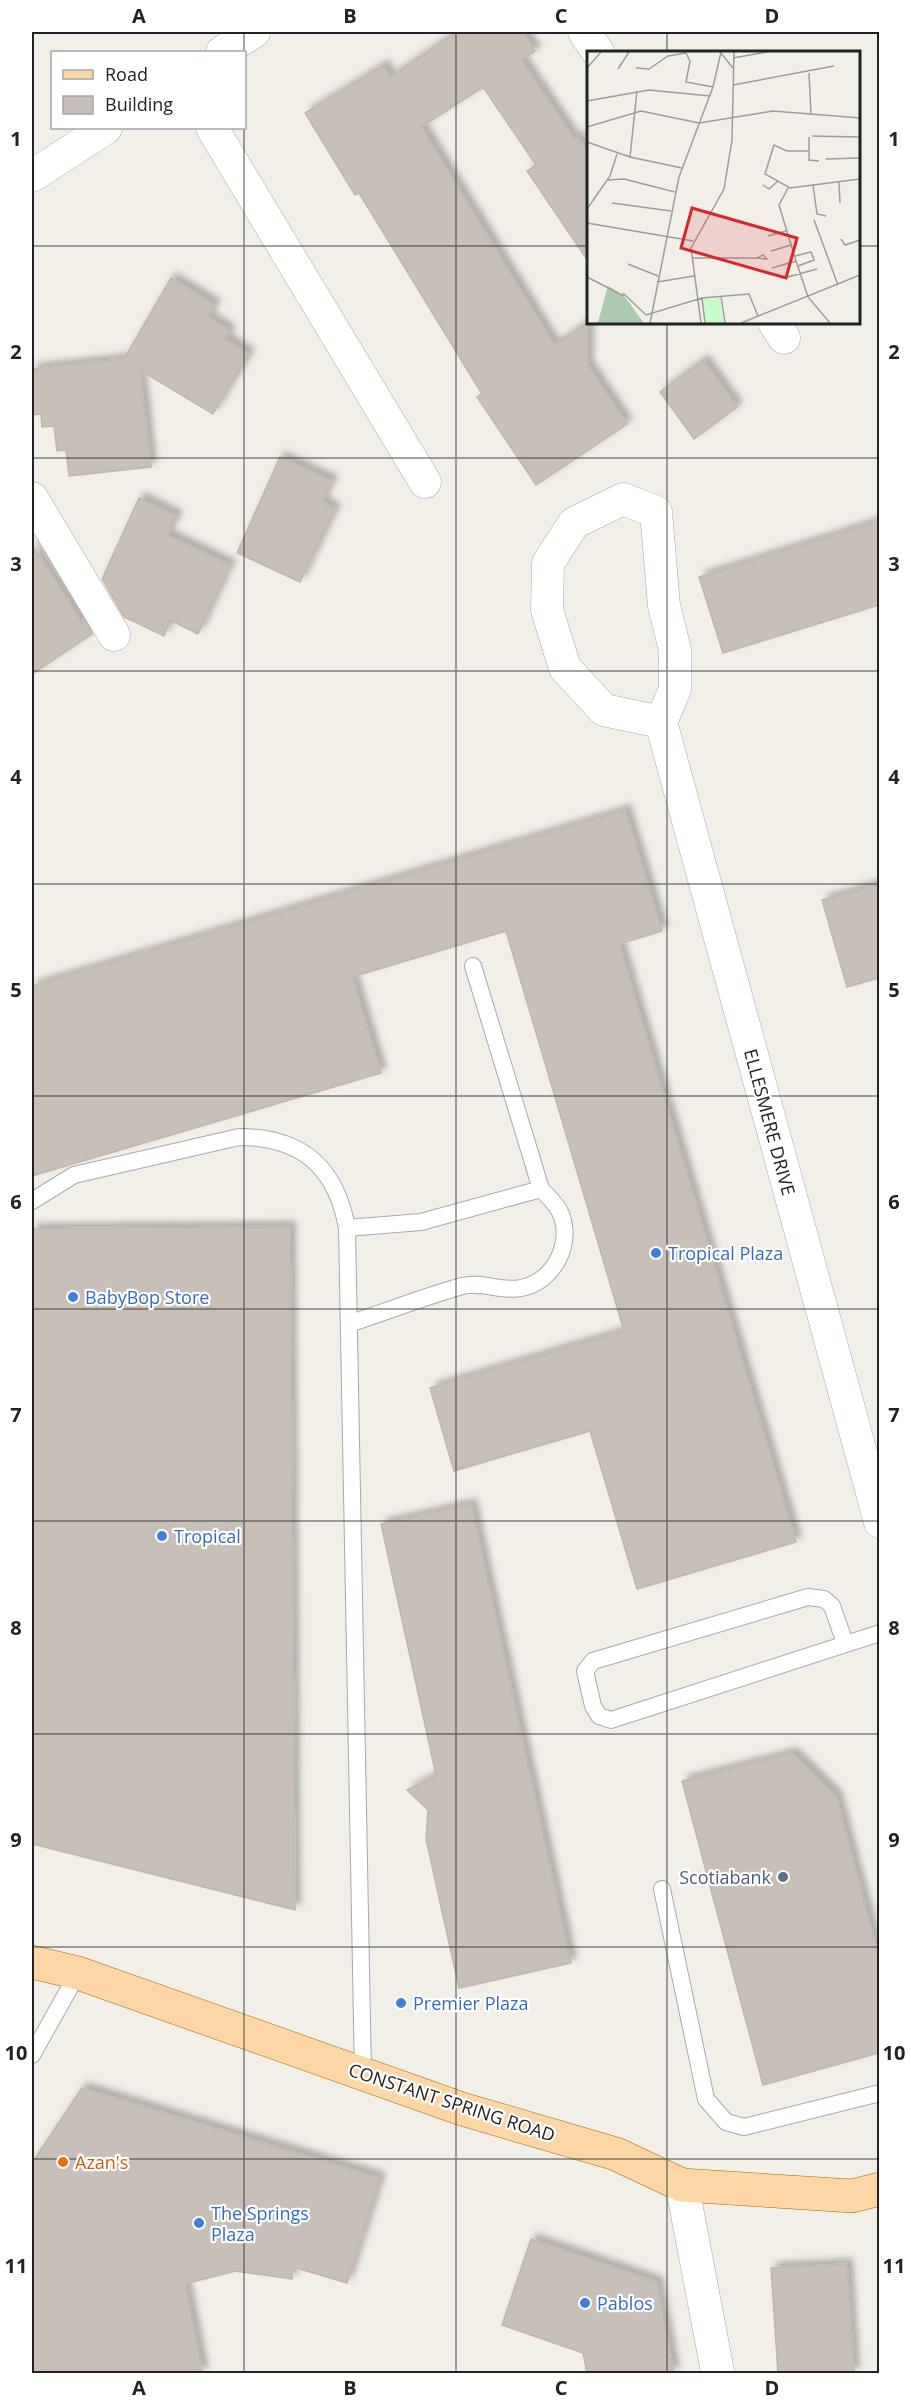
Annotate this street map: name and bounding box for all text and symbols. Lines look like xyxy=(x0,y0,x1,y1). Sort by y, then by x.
text: A xyxy=(132,2,146,29)
text: B xyxy=(343,2,357,29)
text: C xyxy=(555,2,568,29)
text: D xyxy=(765,2,779,29)
legend xyxy=(51,51,246,129)
inset map xyxy=(587,51,860,324)
text: Road xyxy=(105,62,148,86)
text: Building xyxy=(105,92,173,116)
text: 1 xyxy=(10,125,22,152)
text: 1 xyxy=(888,125,900,152)
text: 2 xyxy=(10,338,22,365)
text: 2 xyxy=(888,338,900,365)
text: 3 xyxy=(10,550,22,577)
text: 3 xyxy=(888,550,900,577)
text: 4 xyxy=(10,763,22,790)
text: 4 xyxy=(888,763,900,790)
text: 5 xyxy=(10,976,22,1003)
text: 5 xyxy=(888,976,900,1003)
street label: ELLESMERE DRIVE xyxy=(739,1046,801,1198)
text: 6 xyxy=(10,1188,22,1215)
text: 6 xyxy=(888,1188,900,1215)
place label: Tropical Plaza xyxy=(668,1241,783,1265)
marker: Tropical Plaza xyxy=(649,1246,663,1260)
place label: BabyBop Store xyxy=(85,1285,209,1309)
marker: BabyBop Store xyxy=(66,1290,80,1304)
text: 7 xyxy=(10,1401,22,1428)
text: 7 xyxy=(888,1401,900,1428)
place label: Tropical xyxy=(174,1524,241,1548)
marker: Tropical xyxy=(155,1529,169,1543)
text: 8 xyxy=(10,1614,22,1641)
text: 8 xyxy=(888,1614,900,1641)
text: 9 xyxy=(10,1826,22,1853)
text: 9 xyxy=(888,1826,900,1853)
place label: Scotiabank xyxy=(679,1865,772,1889)
marker: Scotiabank xyxy=(776,1870,790,1884)
place label: Premier Plaza xyxy=(413,1991,528,2015)
marker: Premier Plaza xyxy=(394,1996,408,2010)
text: 10 xyxy=(5,2039,27,2066)
text: 10 xyxy=(883,2039,905,2066)
street label: CONSTANT SPRING ROAD xyxy=(346,2057,558,2147)
place label: Azan's xyxy=(75,2150,128,2174)
marker: Azan's xyxy=(56,2155,70,2169)
place label: The Springs Plaza xyxy=(211,2201,309,2246)
marker: The Springs Plaza xyxy=(192,2216,206,2230)
text: 11 xyxy=(5,2252,27,2279)
text: 11 xyxy=(883,2252,905,2279)
place label: Pablos xyxy=(597,2291,653,2315)
marker: Pablos xyxy=(578,2296,592,2310)
text: A xyxy=(132,2374,146,2401)
text: B xyxy=(343,2374,357,2401)
text: C xyxy=(555,2374,568,2401)
text: D xyxy=(765,2374,779,2401)

